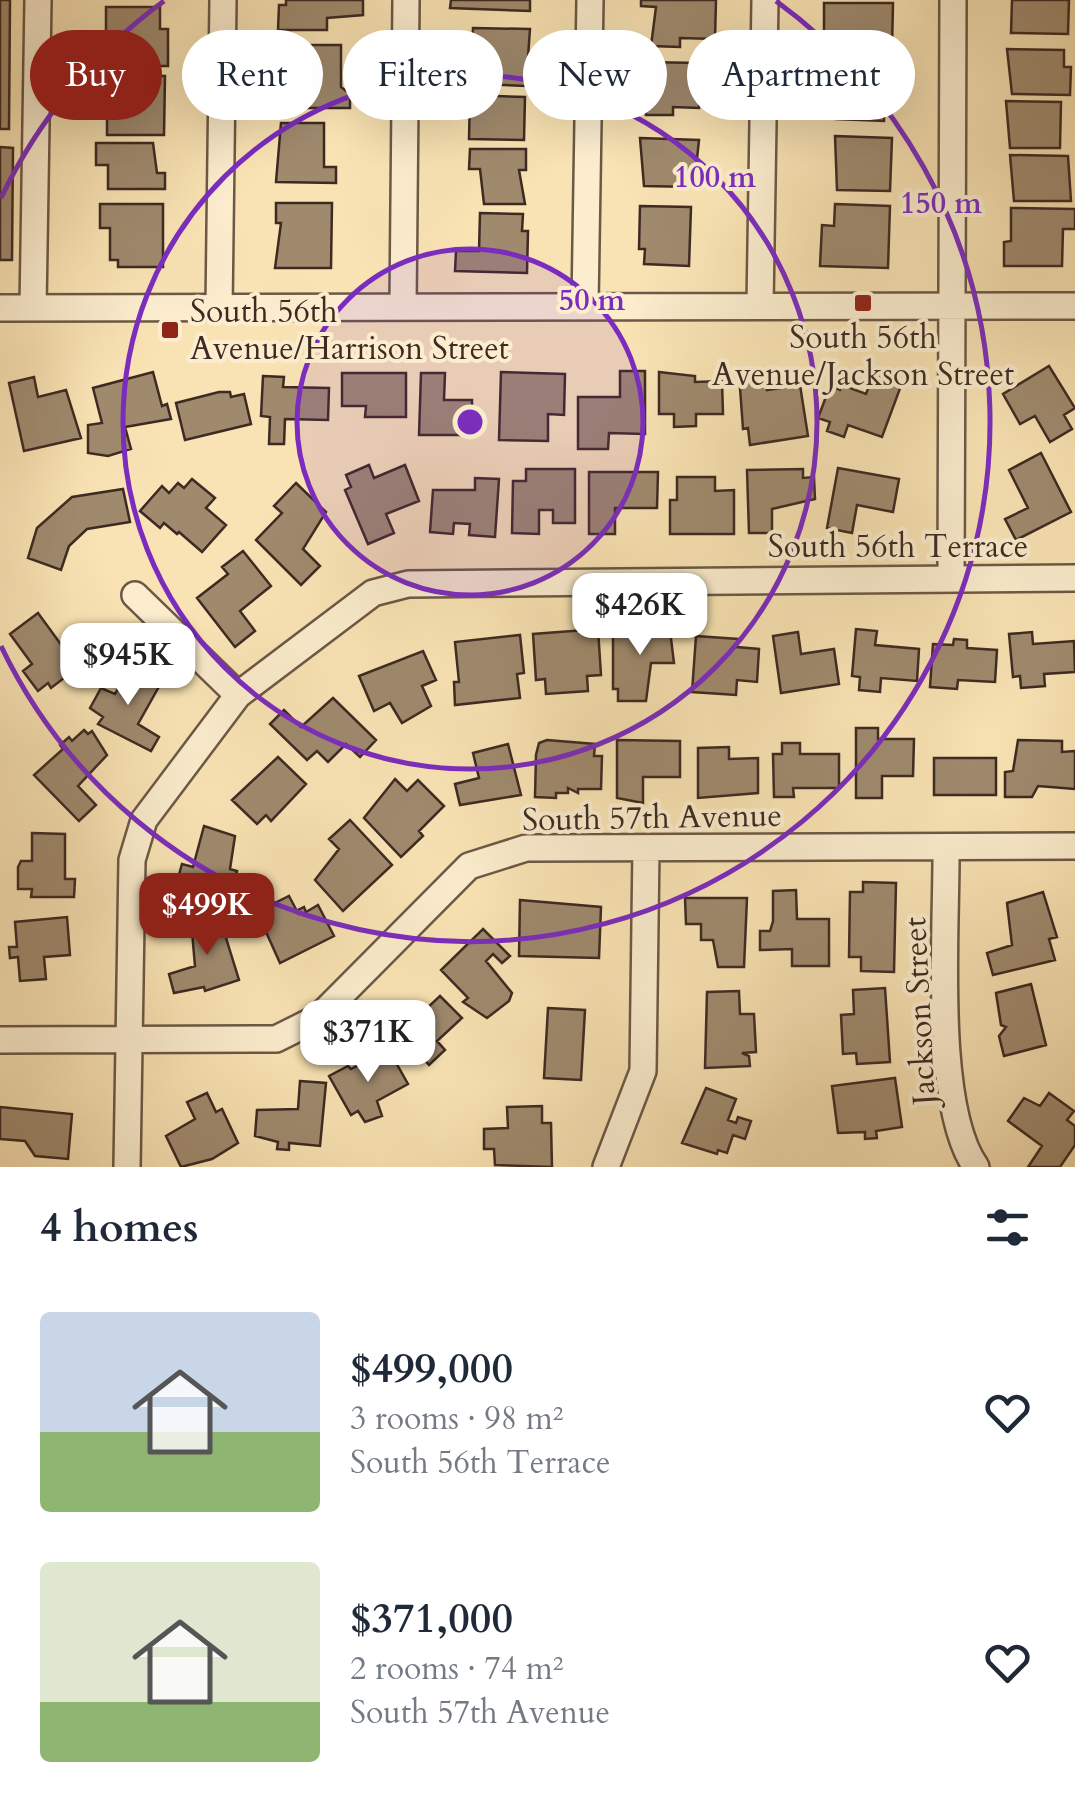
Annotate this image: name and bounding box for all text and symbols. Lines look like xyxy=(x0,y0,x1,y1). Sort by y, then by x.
chip: Buy xyxy=(30,30,162,120)
chip: Rent xyxy=(182,30,323,120)
chip: Filters xyxy=(343,30,503,120)
chip: New xyxy=(523,30,667,120)
chip: Apartment xyxy=(687,30,915,120)
text: 100 m xyxy=(674,157,756,198)
text: 150 m xyxy=(900,183,982,224)
text: 50 m xyxy=(559,280,626,321)
place label: South 56th Avenue/Harrison Street xyxy=(190,290,509,371)
marker: South 56th Avenue/Jackson Street xyxy=(852,292,874,314)
place label: South 56th Avenue/Jackson Street xyxy=(712,316,1014,397)
marker: South 56th Avenue/Harrison Street xyxy=(159,319,181,341)
centre of rings xyxy=(452,404,488,440)
street label: South 56th Terrace xyxy=(768,525,1028,569)
pin: $426K xyxy=(570,573,710,658)
text: $426K xyxy=(594,583,686,627)
pin: $945K xyxy=(58,623,198,708)
text: $945K xyxy=(82,633,174,677)
street label: South 57th Avenue xyxy=(522,794,782,842)
pin: $499K xyxy=(137,873,277,958)
text: $499K xyxy=(161,883,253,927)
street label: Jackson Street xyxy=(893,916,947,1110)
pin: $371K xyxy=(298,1000,438,1085)
text: $371K xyxy=(322,1010,414,1054)
text: 4 homes xyxy=(40,1199,198,1256)
icon: filters xyxy=(980,1200,1035,1255)
text: $499,000 xyxy=(350,1340,513,1397)
icon: home xyxy=(120,1352,240,1472)
icon: heart xyxy=(980,1385,1035,1440)
text: 3 rooms · 98 m² xyxy=(350,1397,563,1441)
text: South 56th Terrace xyxy=(350,1441,611,1485)
text: $371,000 xyxy=(350,1590,513,1647)
icon: home xyxy=(120,1602,240,1722)
icon: heart xyxy=(980,1635,1035,1690)
text: 2 rooms · 74 m² xyxy=(350,1647,563,1691)
text: South 57th Avenue xyxy=(350,1691,610,1735)

